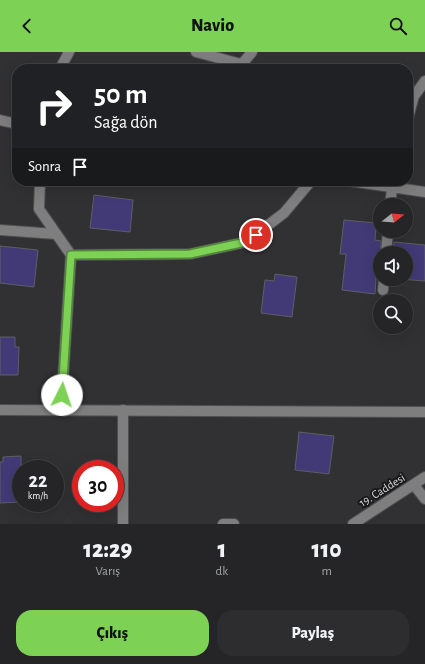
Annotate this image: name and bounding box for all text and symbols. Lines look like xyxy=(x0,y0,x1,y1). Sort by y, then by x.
icon: back xyxy=(16,15,38,37)
icon: search xyxy=(387,15,409,37)
text: Navio xyxy=(191,17,234,35)
icon: right xyxy=(28,80,80,132)
text: 50 m xyxy=(94,81,148,109)
text: Sağa dön xyxy=(94,114,158,132)
icon: arrive xyxy=(69,156,91,178)
text: Sonra xyxy=(28,159,61,174)
north arrow xyxy=(373,198,413,238)
map controls xyxy=(373,198,413,334)
pin xyxy=(239,218,273,252)
icon: arrive xyxy=(245,224,267,246)
button: sound xyxy=(373,246,413,286)
button: search xyxy=(373,294,413,334)
position arrow xyxy=(41,374,83,416)
speed limit sign: 30 xyxy=(72,460,124,512)
text: 22 xyxy=(29,471,47,491)
street label: 19. Caddesi xyxy=(357,471,407,509)
text: km/h xyxy=(28,491,48,501)
text: 12:29 xyxy=(83,538,132,562)
text: 1 xyxy=(218,538,226,562)
text: 110 xyxy=(312,538,342,562)
text: Varış xyxy=(95,565,120,578)
text: dk xyxy=(216,565,228,578)
text: m xyxy=(321,565,332,578)
button: Çıkış xyxy=(16,610,209,656)
button: Paylaş xyxy=(217,610,409,656)

